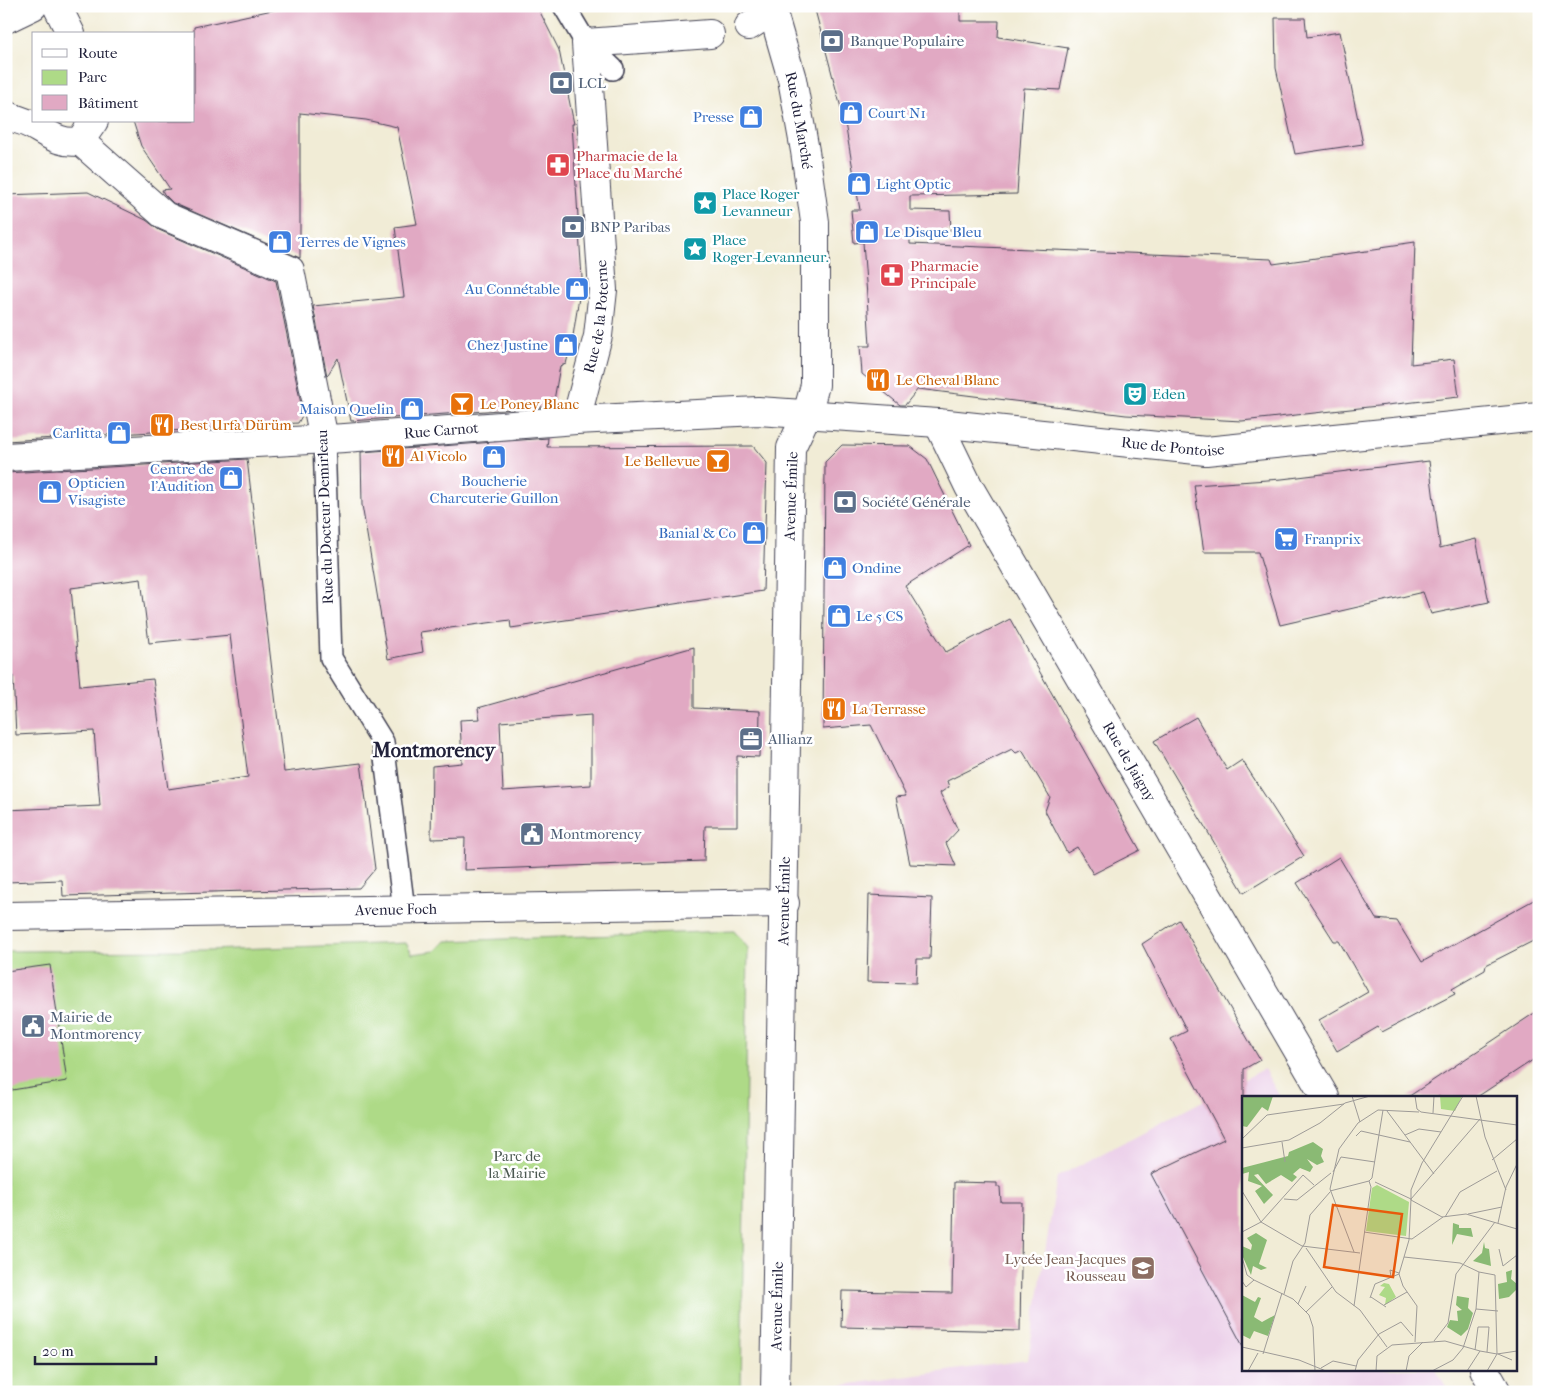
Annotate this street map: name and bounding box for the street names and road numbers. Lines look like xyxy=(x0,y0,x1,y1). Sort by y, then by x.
street label: Rue du Marché xyxy=(781,69,817,171)
street label: Rue de la Poterne xyxy=(580,259,612,375)
street label: Rue Carnot xyxy=(403,419,480,442)
street label: Rue du Docteur Demirleau xyxy=(313,429,337,605)
street label: Rue de Pontoise xyxy=(1120,433,1226,460)
street label: Avenue Émile xyxy=(780,451,802,542)
street label: Rue de Jaigny xyxy=(1099,718,1160,806)
street label: Avenue Émile xyxy=(774,856,794,947)
street label: Avenue Foch xyxy=(354,900,438,919)
street label: Avenue Émile xyxy=(767,1261,787,1352)

